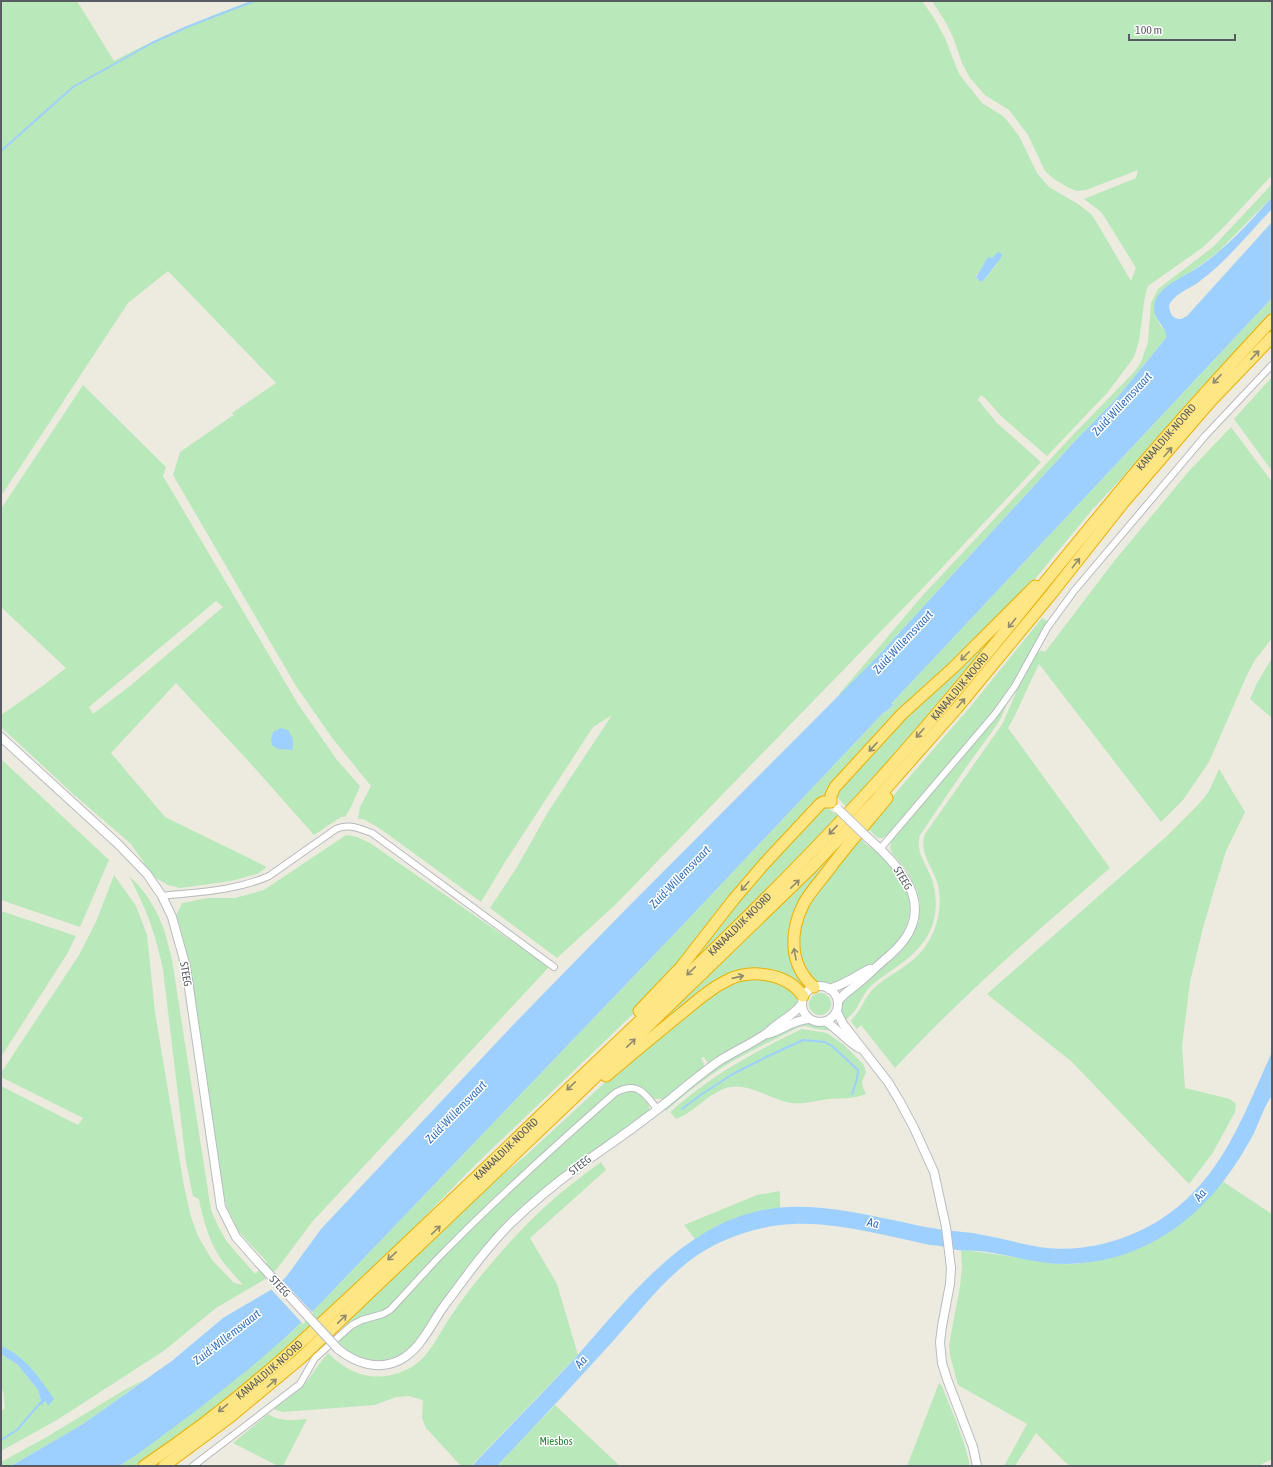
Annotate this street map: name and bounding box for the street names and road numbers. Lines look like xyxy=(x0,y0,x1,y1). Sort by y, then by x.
street label: KANAALDIJK-NOORD xyxy=(1134,401,1198,473)
street label: KANAALDIJK-NOORD xyxy=(928,650,991,723)
street label: STEEG xyxy=(892,864,915,892)
street label: KANAALDIJK-NOORD xyxy=(705,890,774,958)
street label: STEEG xyxy=(178,961,194,987)
street label: KANAALDIJK-NOORD xyxy=(471,1115,540,1182)
street label: STEEG xyxy=(567,1153,594,1177)
street label: STEEG xyxy=(267,1273,293,1299)
street label: KANAALDIJK-NOORD xyxy=(233,1338,305,1402)

